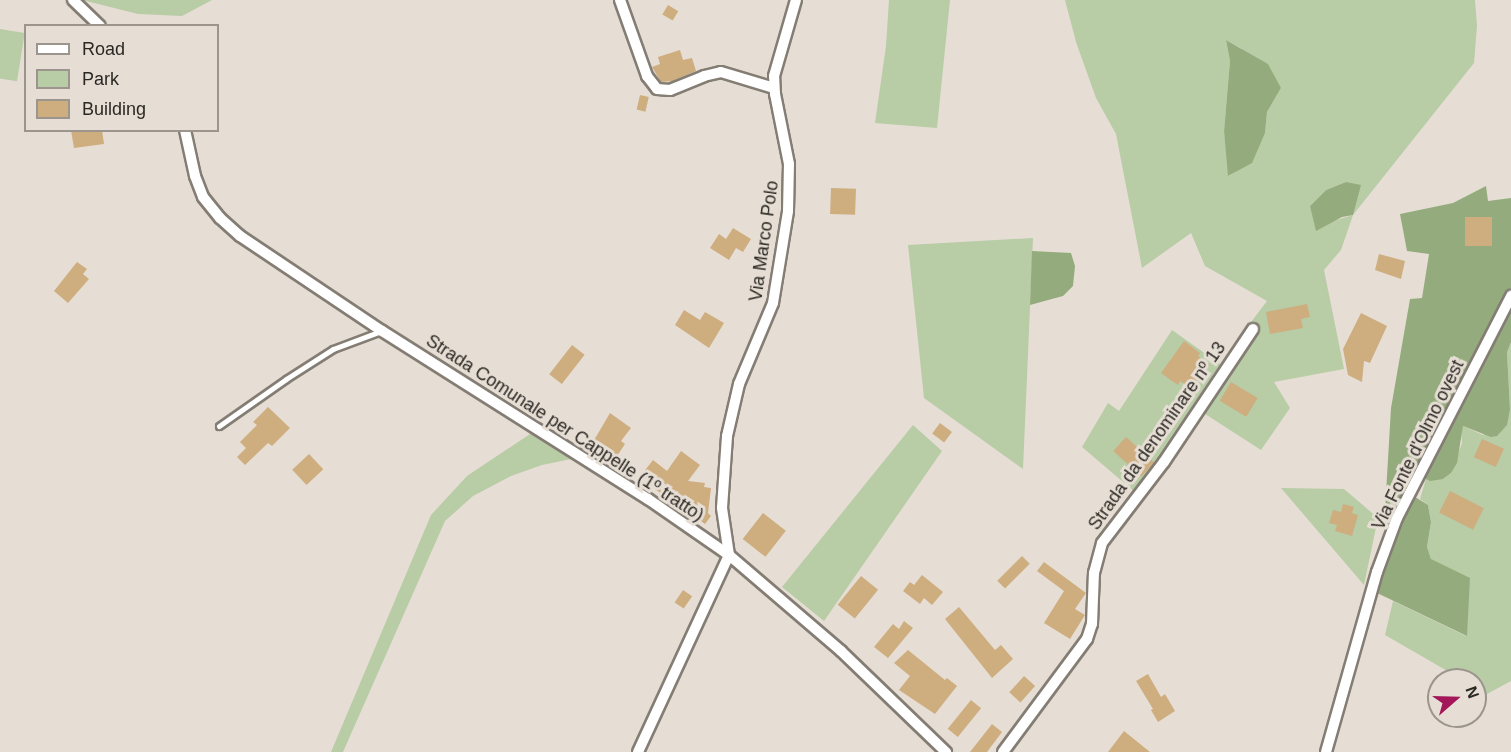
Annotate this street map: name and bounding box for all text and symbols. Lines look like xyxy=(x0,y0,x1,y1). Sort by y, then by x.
legend xyxy=(24,24,219,132)
text: Road xyxy=(82,39,125,59)
text: Park xyxy=(82,69,119,89)
text: Building xyxy=(82,99,146,119)
street label: Via Marco Polo xyxy=(745,179,783,303)
street label: Strada Comunale per Cappelle (1º tratto) xyxy=(422,330,708,526)
street label: Strada da denominare nº 13 xyxy=(1084,338,1230,534)
street label: Via Fonte d'Olmo ovest xyxy=(1367,357,1469,533)
north arrow xyxy=(1427,668,1487,728)
text: N xyxy=(1463,684,1482,701)

